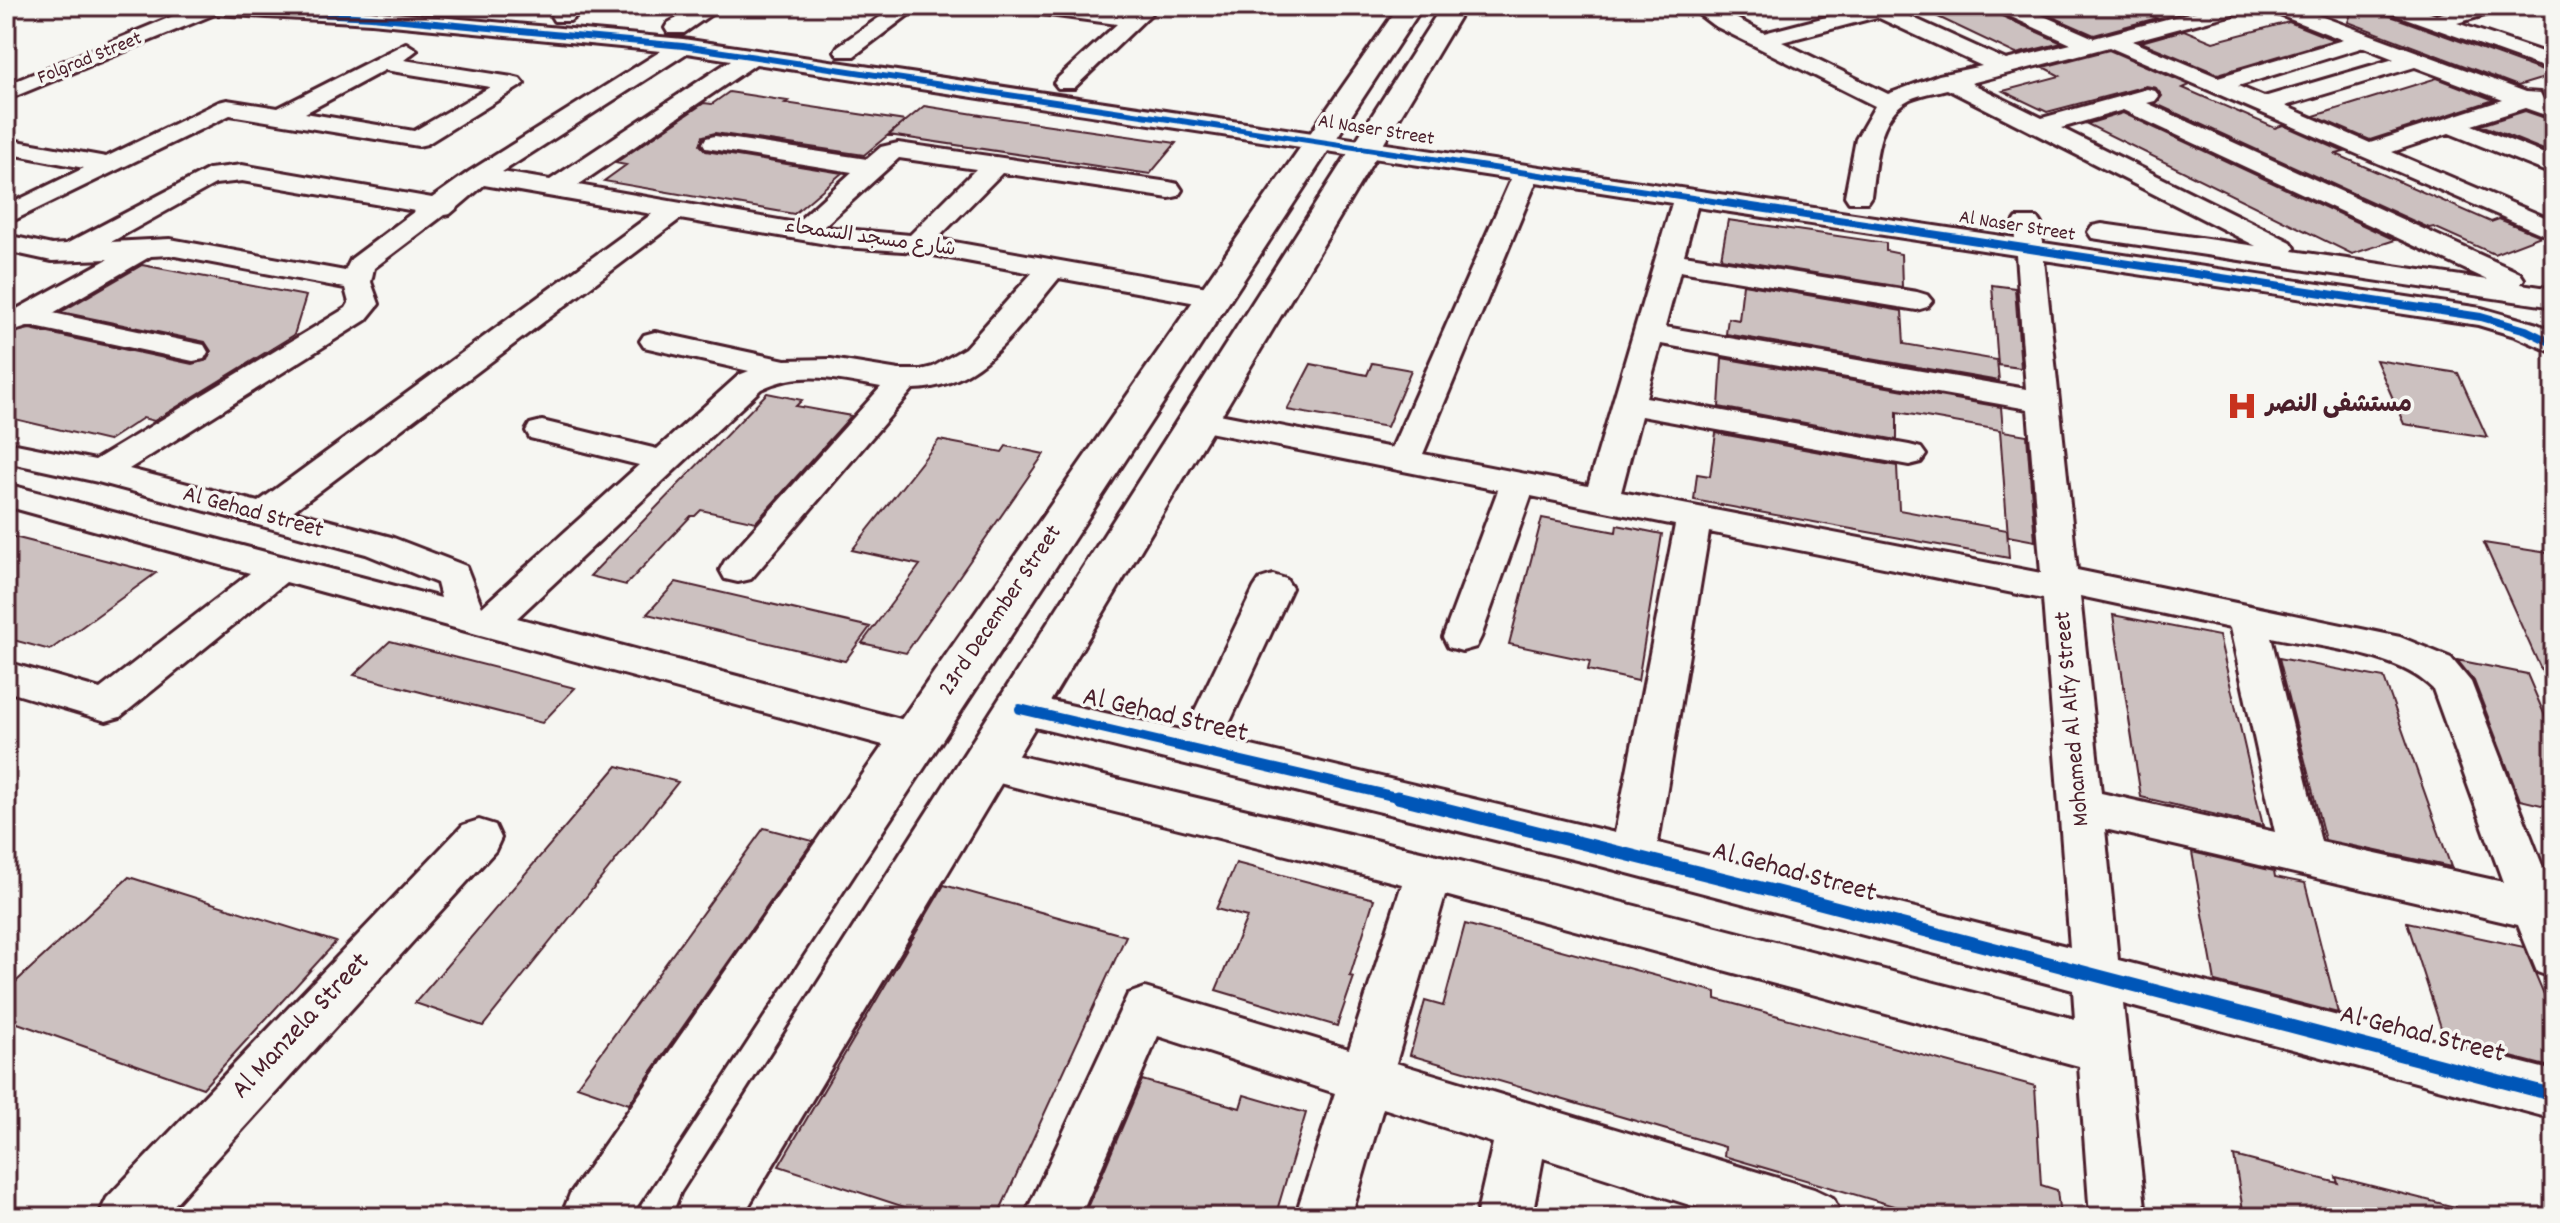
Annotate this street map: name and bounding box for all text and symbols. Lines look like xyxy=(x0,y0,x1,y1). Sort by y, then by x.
street label: Folgrad Street xyxy=(33,25,147,93)
street label: Al Naser Street xyxy=(1316,108,1436,154)
street label: Al Naser Street xyxy=(1957,204,2077,250)
street label: شارع مسجد السمحاء xyxy=(783,213,957,265)
hospital icon: مستشفى النصر xyxy=(2225,389,2259,423)
place label: مستشفى النصر xyxy=(2264,389,2412,423)
street label: Al Gehad Street xyxy=(179,478,327,548)
street label: 23rd December Street xyxy=(931,518,1071,703)
street label: Mohamed Al Alfy Street xyxy=(2047,610,2099,828)
street label: Al Gehad Street xyxy=(1078,679,1252,755)
street label: Al Gehad Street xyxy=(1708,833,1880,915)
street label: Al Manzela Street xyxy=(223,945,381,1109)
street label: Al Gehad Street xyxy=(2335,996,2509,1076)

